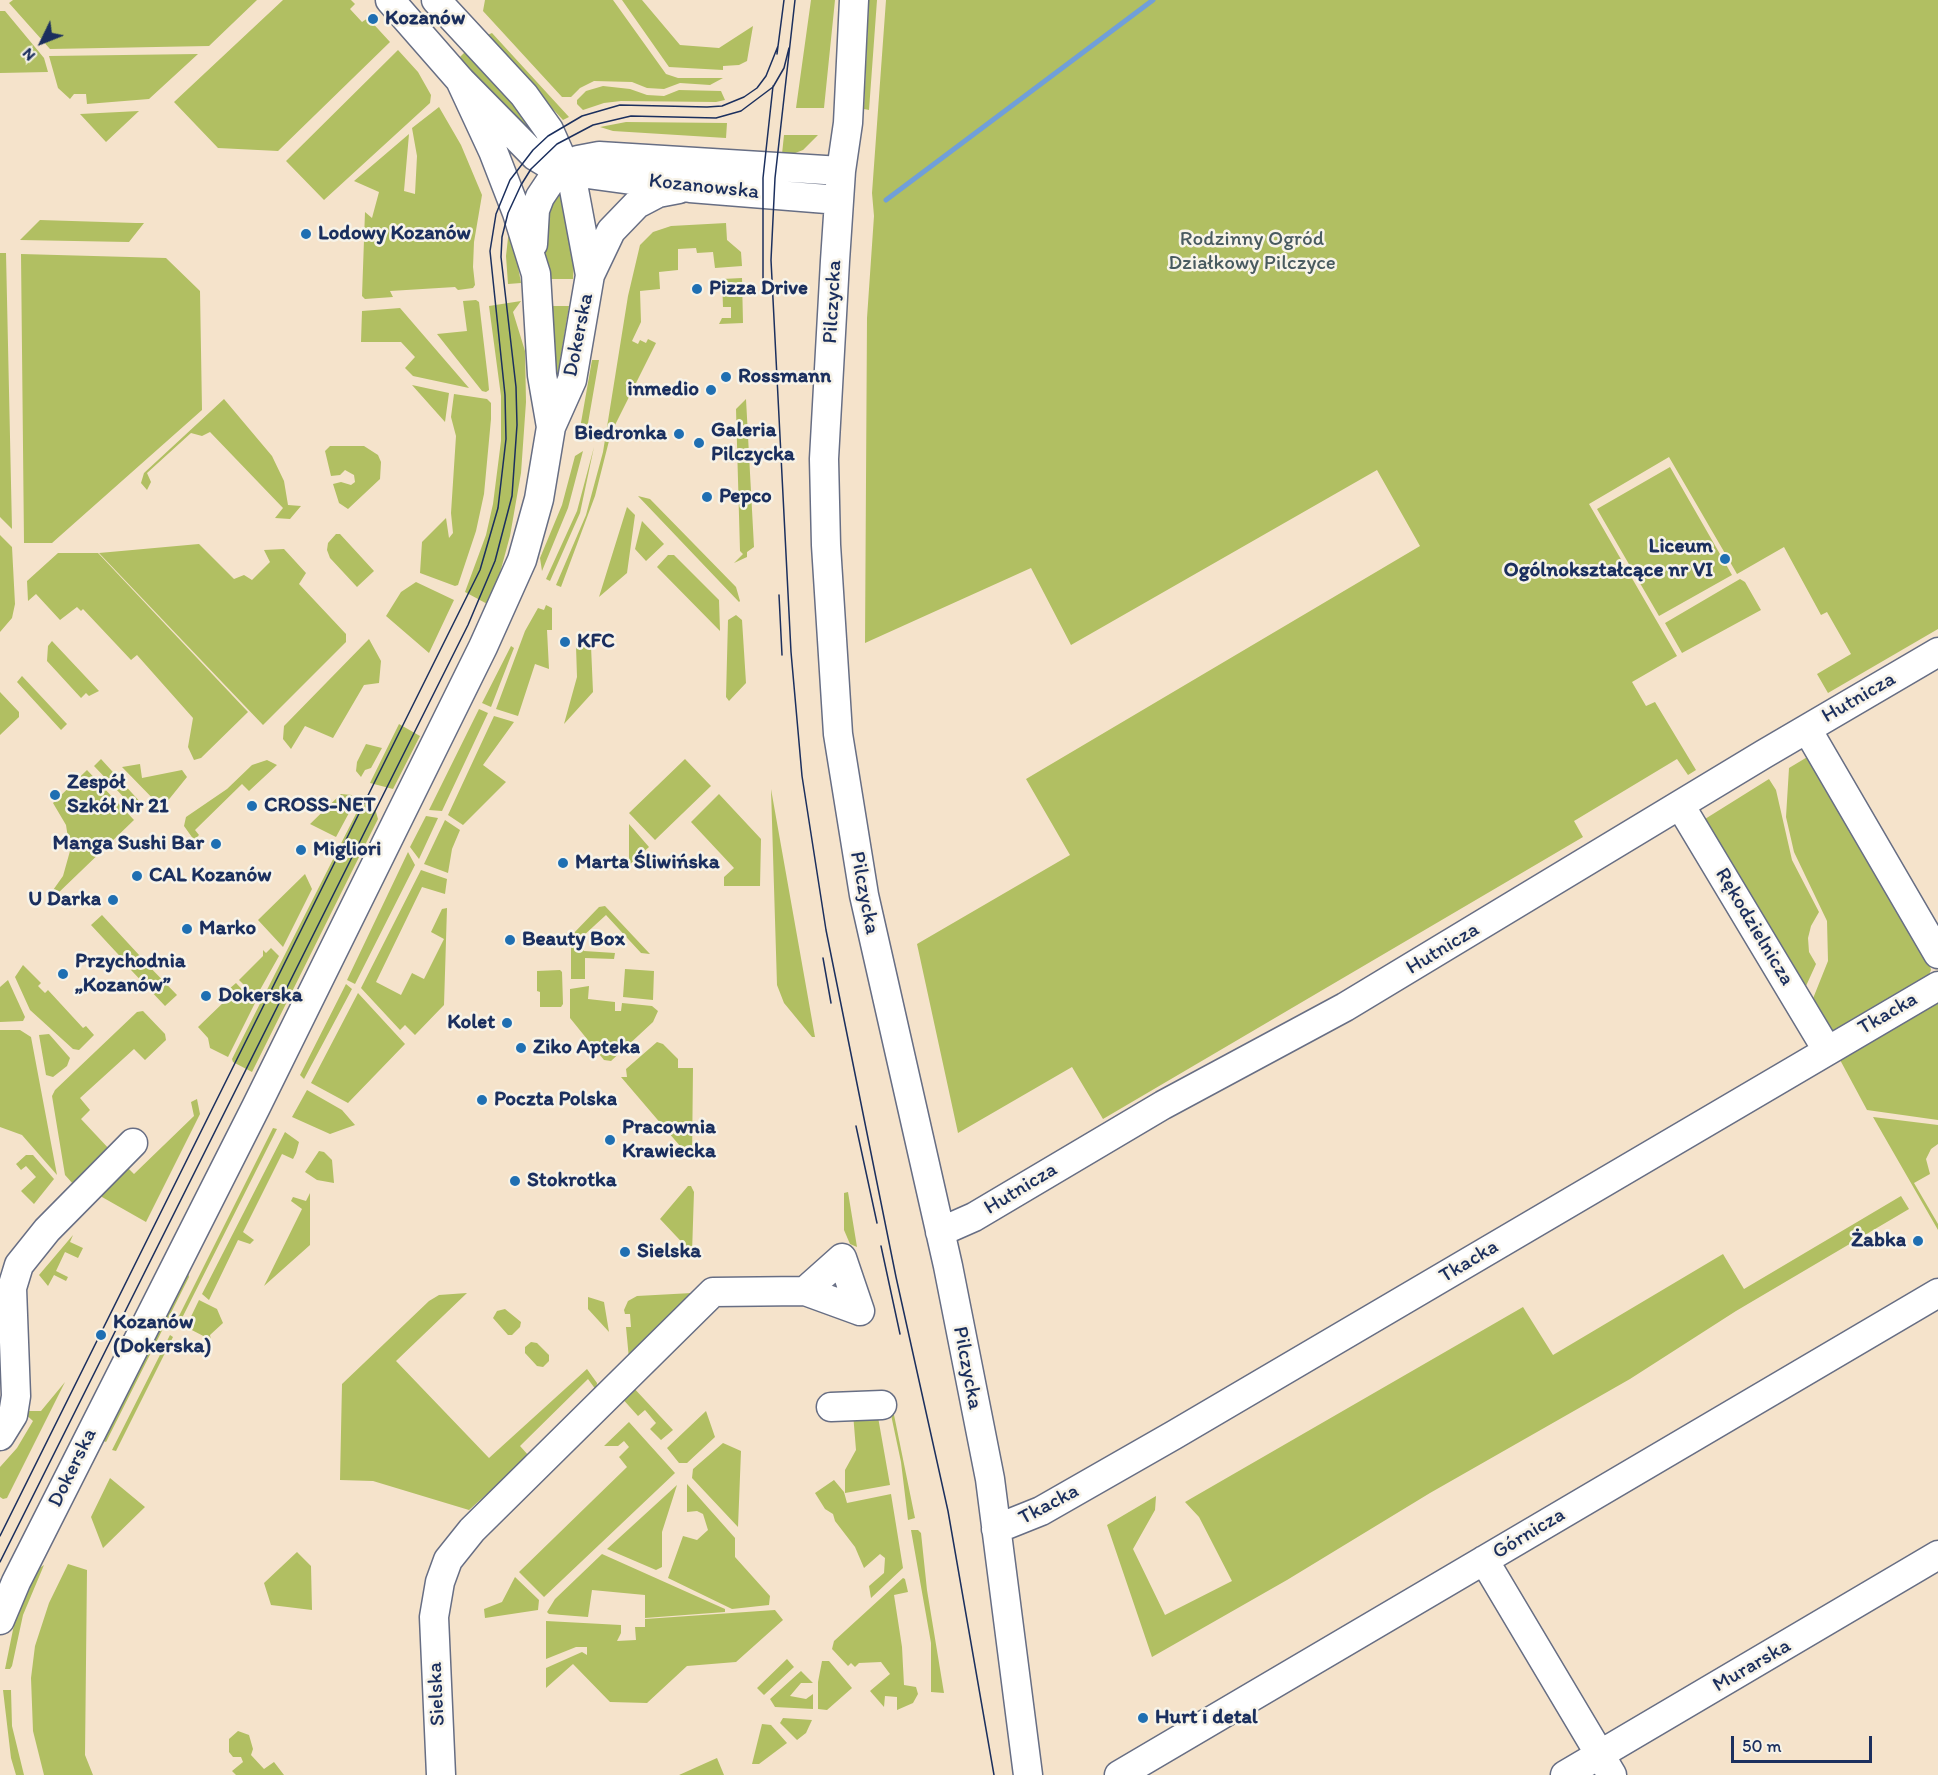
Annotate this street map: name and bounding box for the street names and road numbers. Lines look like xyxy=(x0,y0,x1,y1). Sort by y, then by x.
street label: Kozanowska xyxy=(647,169,761,205)
street label: Pilczycka xyxy=(818,259,848,345)
street label: Dokerska xyxy=(559,291,599,379)
street label: Hutnicza xyxy=(1818,667,1900,729)
street label: Pilczycka xyxy=(844,849,884,937)
street label: Rękodzielnicza xyxy=(1709,864,1799,990)
street label: Hutnicza xyxy=(1402,917,1484,981)
street label: Tkacka xyxy=(1854,987,1922,1041)
street label: Hutnicza xyxy=(980,1157,1062,1221)
street label: Tkacka xyxy=(1435,1235,1503,1289)
street label: Pilczycka xyxy=(947,1324,987,1412)
street label: Dokerska xyxy=(43,1424,103,1512)
street label: Tkacka xyxy=(1015,1479,1083,1531)
street label: Górnicza xyxy=(1488,1503,1570,1565)
street label: Murarska xyxy=(1708,1634,1796,1698)
street label: Sielska xyxy=(423,1661,451,1727)

